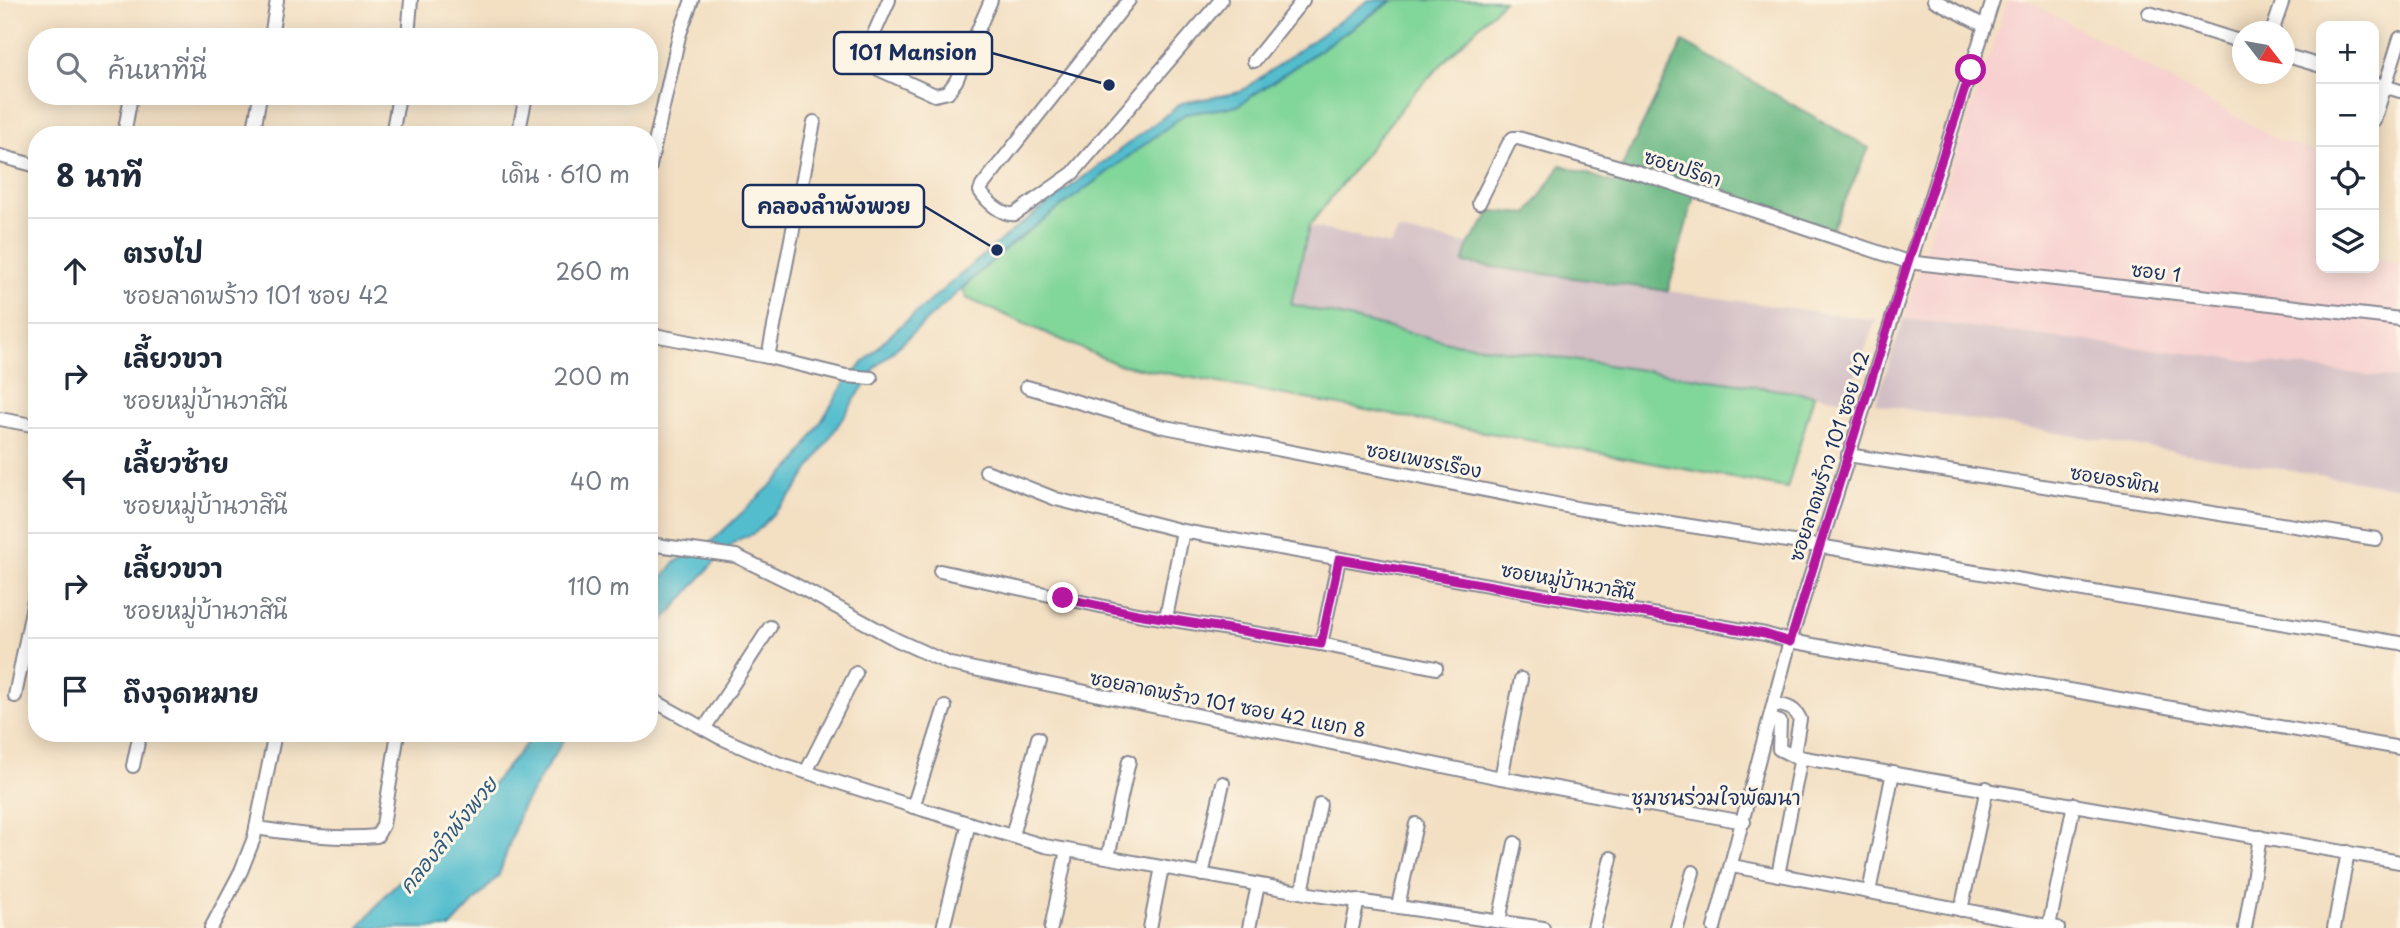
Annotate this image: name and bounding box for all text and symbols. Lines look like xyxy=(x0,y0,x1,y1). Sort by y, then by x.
north arrow xyxy=(2232,21,2295,84)
map controls xyxy=(2316,21,2379,273)
button: + xyxy=(2316,21,2379,84)
search box xyxy=(28,28,658,105)
callout: 101 Mansion xyxy=(834,32,992,74)
text: 101 Mansion xyxy=(849,35,977,67)
icon: search xyxy=(52,48,90,86)
text: ค้นหาที่นี่ xyxy=(108,49,207,88)
route start xyxy=(1955,54,1986,85)
button: − xyxy=(2316,84,2379,147)
street label: ซอยปรีดา xyxy=(1641,141,1725,193)
button: locate xyxy=(2316,147,2379,210)
text: 8 นาที xyxy=(56,152,142,197)
text: เดิน · 610 m xyxy=(501,156,630,191)
callout: คลองลำพังพวย xyxy=(743,185,924,227)
text: คลองลำพังพวย xyxy=(757,189,911,221)
button: layers xyxy=(2316,210,2379,273)
text: ตรงไป xyxy=(123,233,203,272)
icon: ahead xyxy=(56,252,94,290)
text: 260 m xyxy=(555,253,630,288)
street label: ซอย 1 xyxy=(2129,254,2183,288)
text: ซอยลาดพร้าว 101 ซอย 42 xyxy=(123,277,389,312)
text: เลี้ยวขวา xyxy=(123,338,223,377)
street label: ซอยลาดพร้าว 101 ซอย 42 xyxy=(1781,347,1875,565)
icon: right xyxy=(56,357,94,395)
text: 200 m xyxy=(553,358,630,393)
text: ซอยหมู่บ้านวาสินี xyxy=(123,382,288,417)
street label: ซอยเพชรเรือง xyxy=(1364,434,1484,484)
text: เลี้ยวซ้าย xyxy=(123,443,229,482)
street label: ซอยอรพิณ xyxy=(2068,457,2162,499)
icon: left xyxy=(56,462,94,500)
text: 40 m xyxy=(570,463,630,498)
text: ซอยหมู่บ้านวาสินี xyxy=(123,487,288,522)
text: เลี้ยวขวา xyxy=(123,548,223,587)
street label: ซอยหมู่บ้านวาสินี xyxy=(1498,554,1638,608)
icon: right xyxy=(56,567,94,605)
text: 110 m xyxy=(568,568,630,603)
route end xyxy=(1047,582,1078,613)
text: ซอยหมู่บ้านวาสินี xyxy=(123,592,288,627)
street label: ซอยลาดพร้าว 101 ซอย 42 แยก 8 xyxy=(1088,663,1368,743)
icon: arrive xyxy=(56,672,94,710)
text: ถึงจุดหมาย xyxy=(123,673,259,712)
water label: คลองลำพังพวย xyxy=(390,767,506,899)
district label: ชุมชนร่วมใจพัฒนา xyxy=(1631,780,1801,814)

